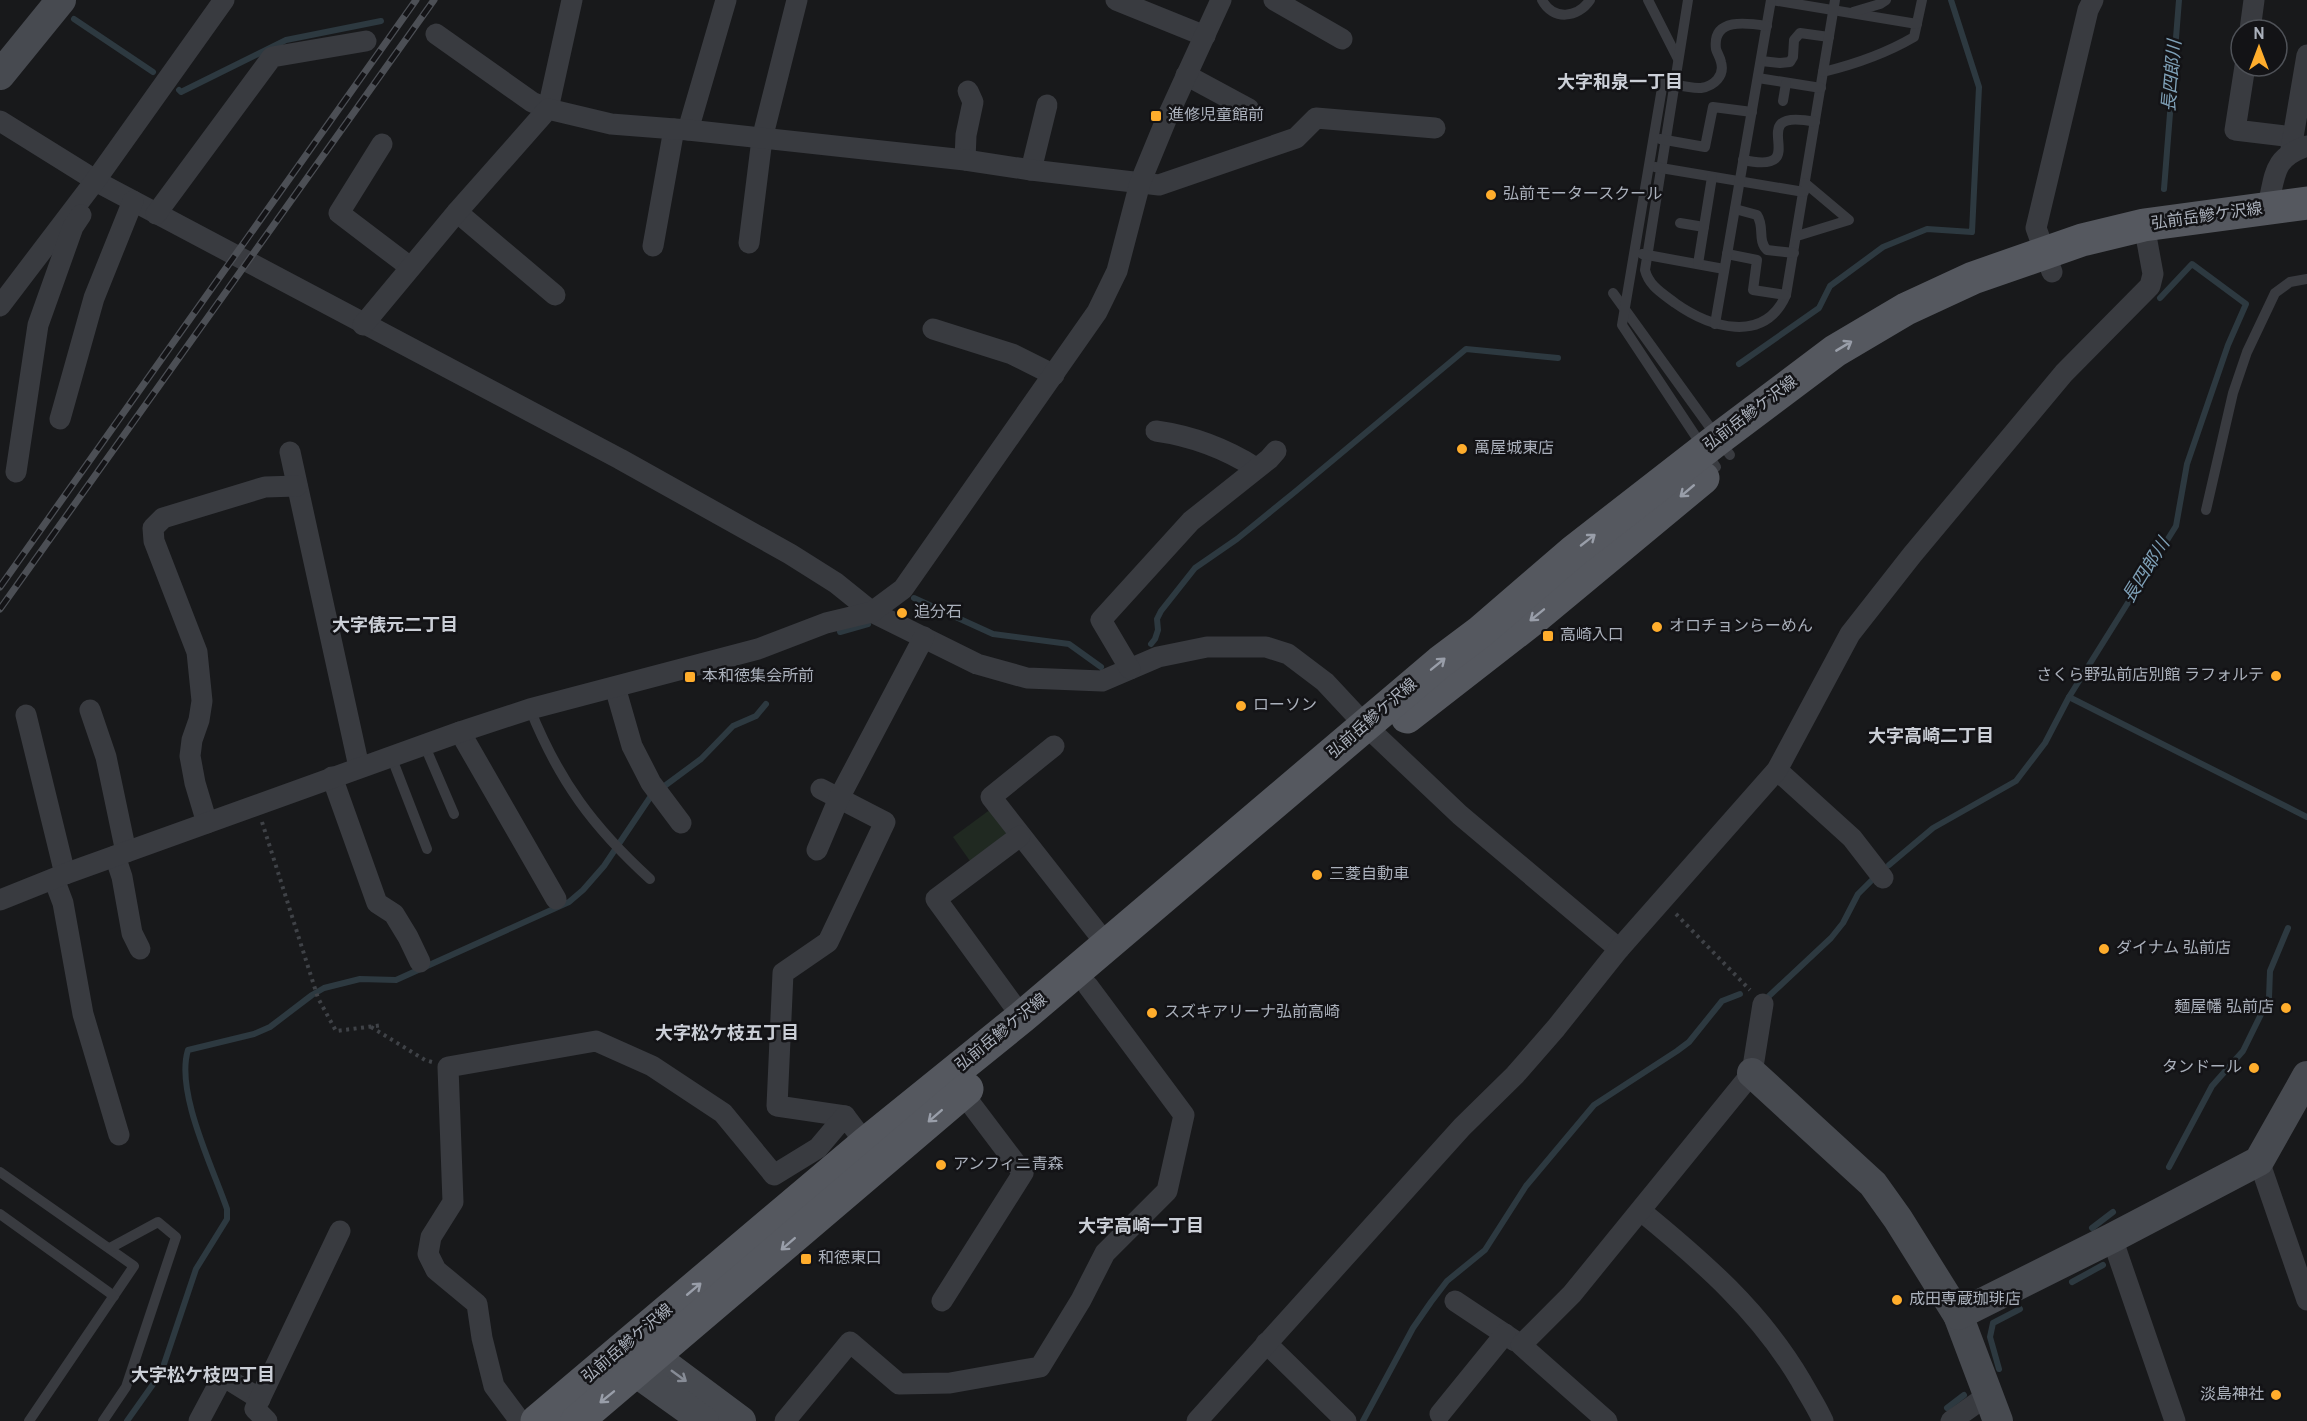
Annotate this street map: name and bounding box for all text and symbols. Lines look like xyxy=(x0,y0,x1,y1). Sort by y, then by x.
north arrow xyxy=(2229,18,2289,78)
text: N xyxy=(2253,25,2265,45)
water label: 長四郎川 xyxy=(2158,37,2188,113)
district label: 大字和泉一丁目 xyxy=(1557,72,1683,95)
place label: 進修児童館前 xyxy=(1168,106,1264,126)
marker: 進修児童館前 xyxy=(1149,109,1163,123)
place label: 弘前モータースクール xyxy=(1503,185,1662,205)
marker: 弘前モータースクール xyxy=(1484,188,1498,202)
street label: 弘前岳鰺ケ沢線 xyxy=(2150,199,2264,235)
one-way arrow xyxy=(1835,339,1852,351)
street label: 弘前岳鰺ケ沢線 xyxy=(1700,372,1802,456)
place label: 萬屋城東店 xyxy=(1474,439,1554,459)
marker: 萬屋城東店 xyxy=(1455,442,1469,456)
one-way arrow xyxy=(1680,484,1695,498)
one-way arrow xyxy=(1580,533,1596,546)
water label: 長四郎川 xyxy=(2118,533,2177,608)
place label: 追分石 xyxy=(914,603,962,623)
marker: 追分石 xyxy=(895,606,909,620)
one-way arrow xyxy=(1529,609,1545,622)
district label: 大字俵元二丁目 xyxy=(332,615,458,638)
place label: オロチョンらーめん xyxy=(1669,617,1813,637)
marker: オロチョンらーめん xyxy=(1650,620,1664,634)
place label: 高崎入口 xyxy=(1560,626,1624,646)
marker: 高崎入口 xyxy=(1541,629,1555,643)
one-way arrow xyxy=(1430,657,1446,670)
place label: さくら野弘前店別館 ラフォルテ xyxy=(2036,666,2264,686)
place label: 本和徳集会所前 xyxy=(702,667,814,687)
marker: さくら野弘前店別館 ラフォルテ xyxy=(2269,669,2283,683)
marker: 本和徳集会所前 xyxy=(683,670,697,684)
street label: 弘前岳鰺ケ沢線 xyxy=(1324,675,1422,763)
place label: ローソン xyxy=(1253,696,1317,716)
marker: ローソン xyxy=(1234,699,1248,713)
district label: 大字高崎二丁目 xyxy=(1868,726,1994,749)
place label: 三菱自動車 xyxy=(1329,865,1409,885)
marker: 三菱自動車 xyxy=(1310,868,1324,882)
place label: ダイナム 弘前店 xyxy=(2116,939,2231,959)
marker: ダイナム 弘前店 xyxy=(2097,942,2111,956)
street label: 弘前岳鰺ケ沢線 xyxy=(952,990,1052,1076)
place label: 麺屋幡 弘前店 xyxy=(2174,998,2274,1018)
marker: 麺屋幡 弘前店 xyxy=(2279,1001,2293,1015)
place label: スズキアリーナ弘前高崎 xyxy=(1164,1003,1340,1023)
marker: スズキアリーナ弘前高崎 xyxy=(1145,1006,1159,1020)
district label: 大字松ケ枝五丁目 xyxy=(655,1023,799,1046)
place label: タンドール xyxy=(2162,1058,2242,1078)
marker: タンドール xyxy=(2247,1061,2261,1075)
one-way arrow xyxy=(928,1109,943,1123)
place label: アンフィニ青森 xyxy=(953,1155,1064,1175)
marker: アンフィニ青森 xyxy=(934,1158,948,1172)
district label: 大字高崎一丁目 xyxy=(1078,1216,1204,1239)
one-way arrow xyxy=(781,1237,796,1251)
place label: 和徳東口 xyxy=(818,1249,882,1269)
marker: 和徳東口 xyxy=(799,1252,813,1266)
one-way arrow xyxy=(686,1282,702,1295)
place label: 成田専蔵珈琲店 xyxy=(1909,1290,2021,1310)
marker: 成田専蔵珈琲店 xyxy=(1890,1293,1904,1307)
street label: 弘前岳鰺ケ沢線 xyxy=(579,1300,677,1388)
district label: 大字松ケ枝四丁目 xyxy=(131,1365,275,1388)
one-way arrow xyxy=(671,1369,687,1382)
place label: 淡島神社 xyxy=(2200,1385,2264,1405)
marker: 淡島神社 xyxy=(2269,1388,2283,1402)
one-way arrow xyxy=(599,1390,615,1403)

